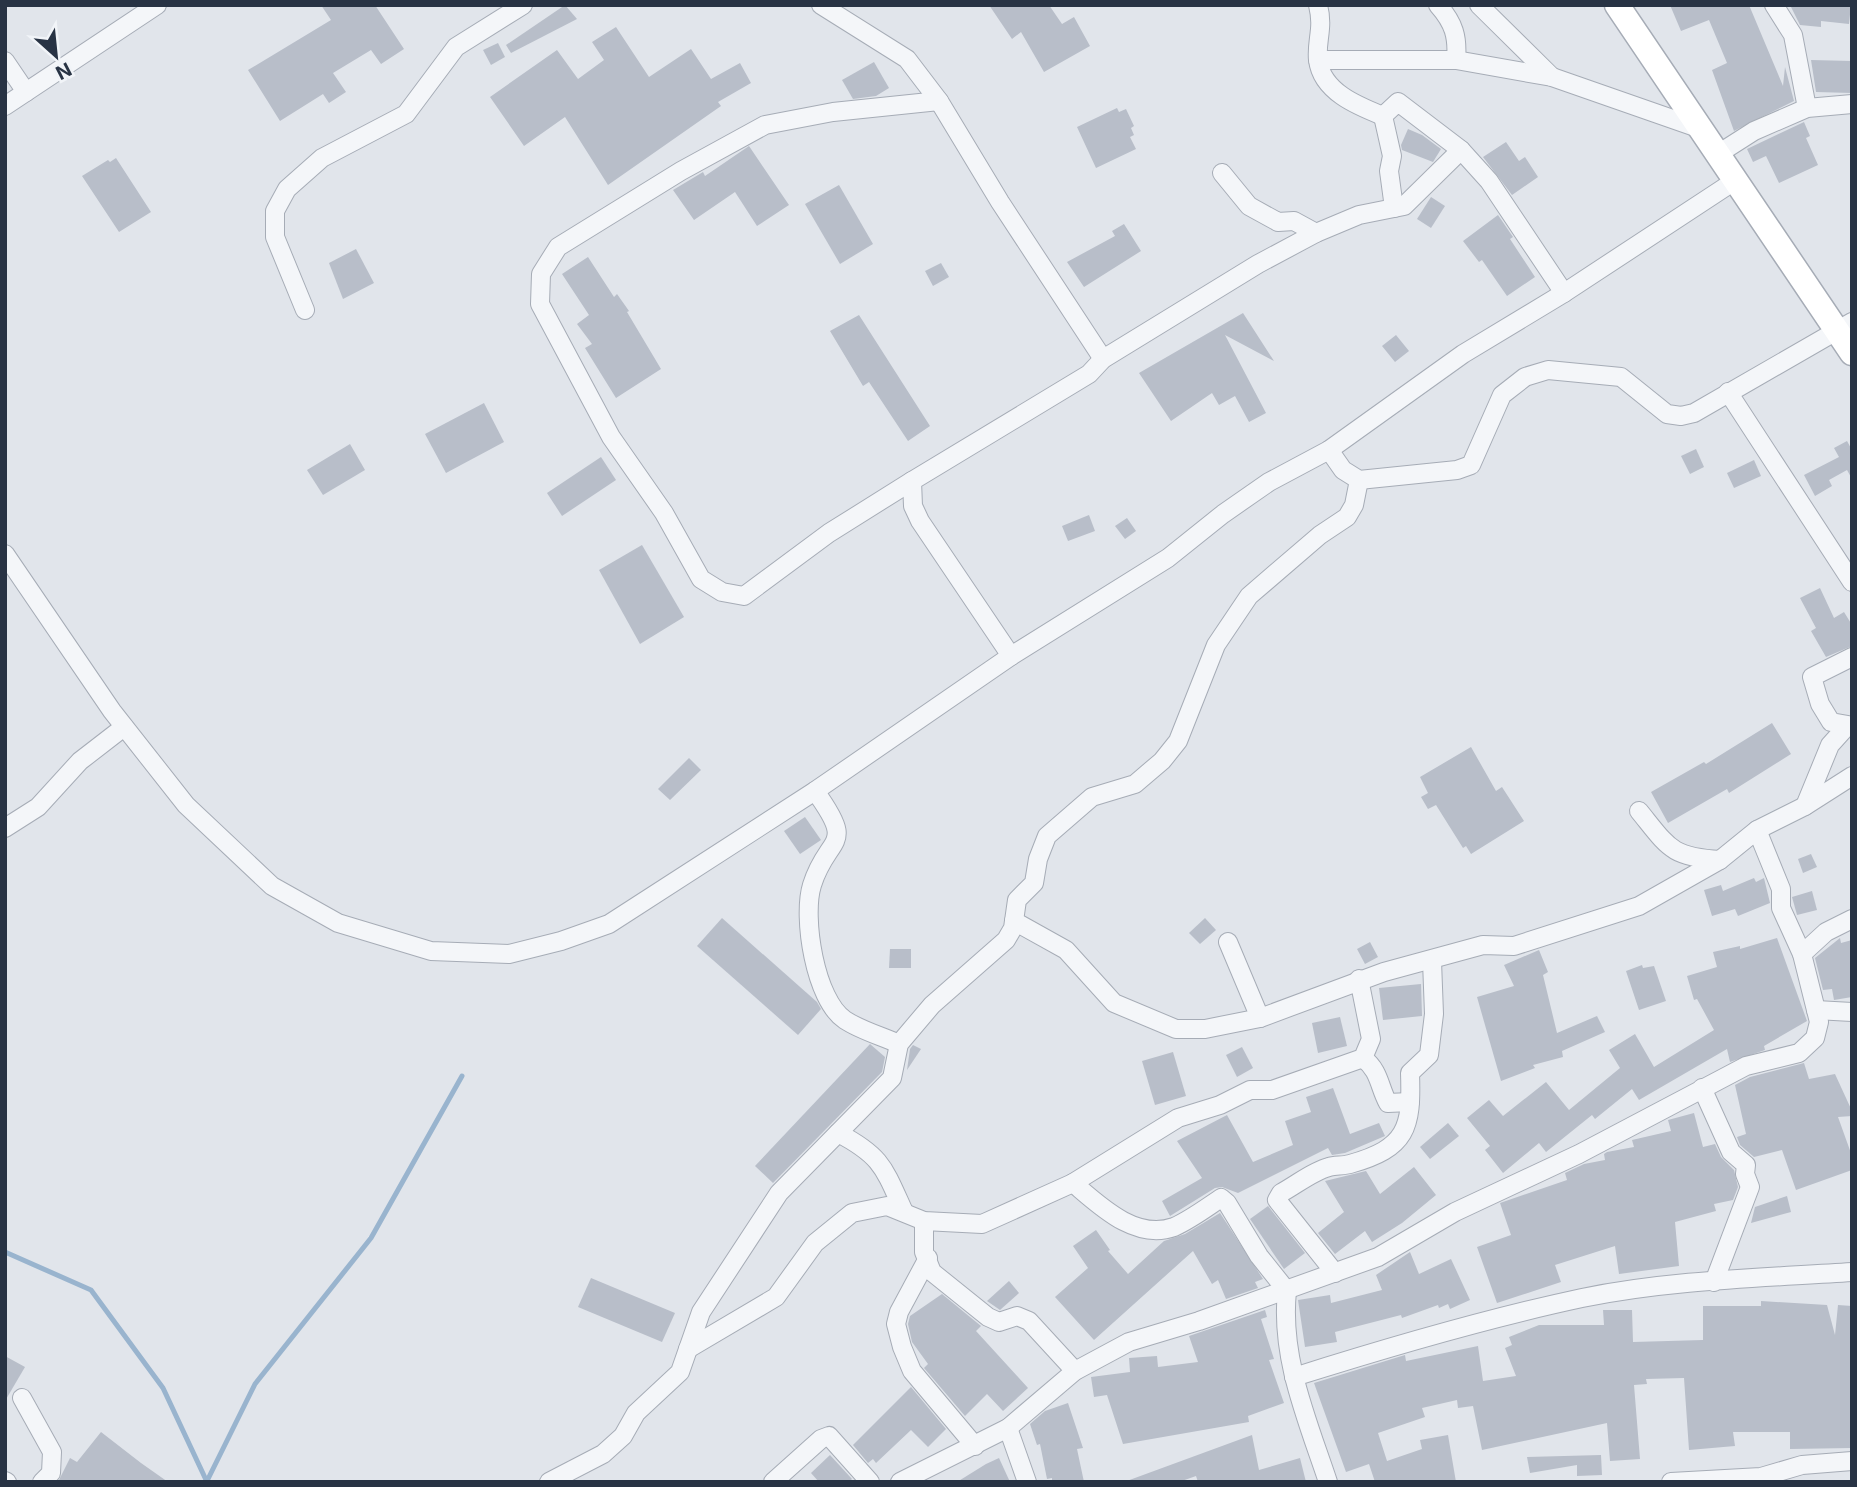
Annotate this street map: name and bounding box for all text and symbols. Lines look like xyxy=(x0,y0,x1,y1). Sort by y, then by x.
north arrow xyxy=(21,21,91,91)
text: N xyxy=(52,57,75,84)

